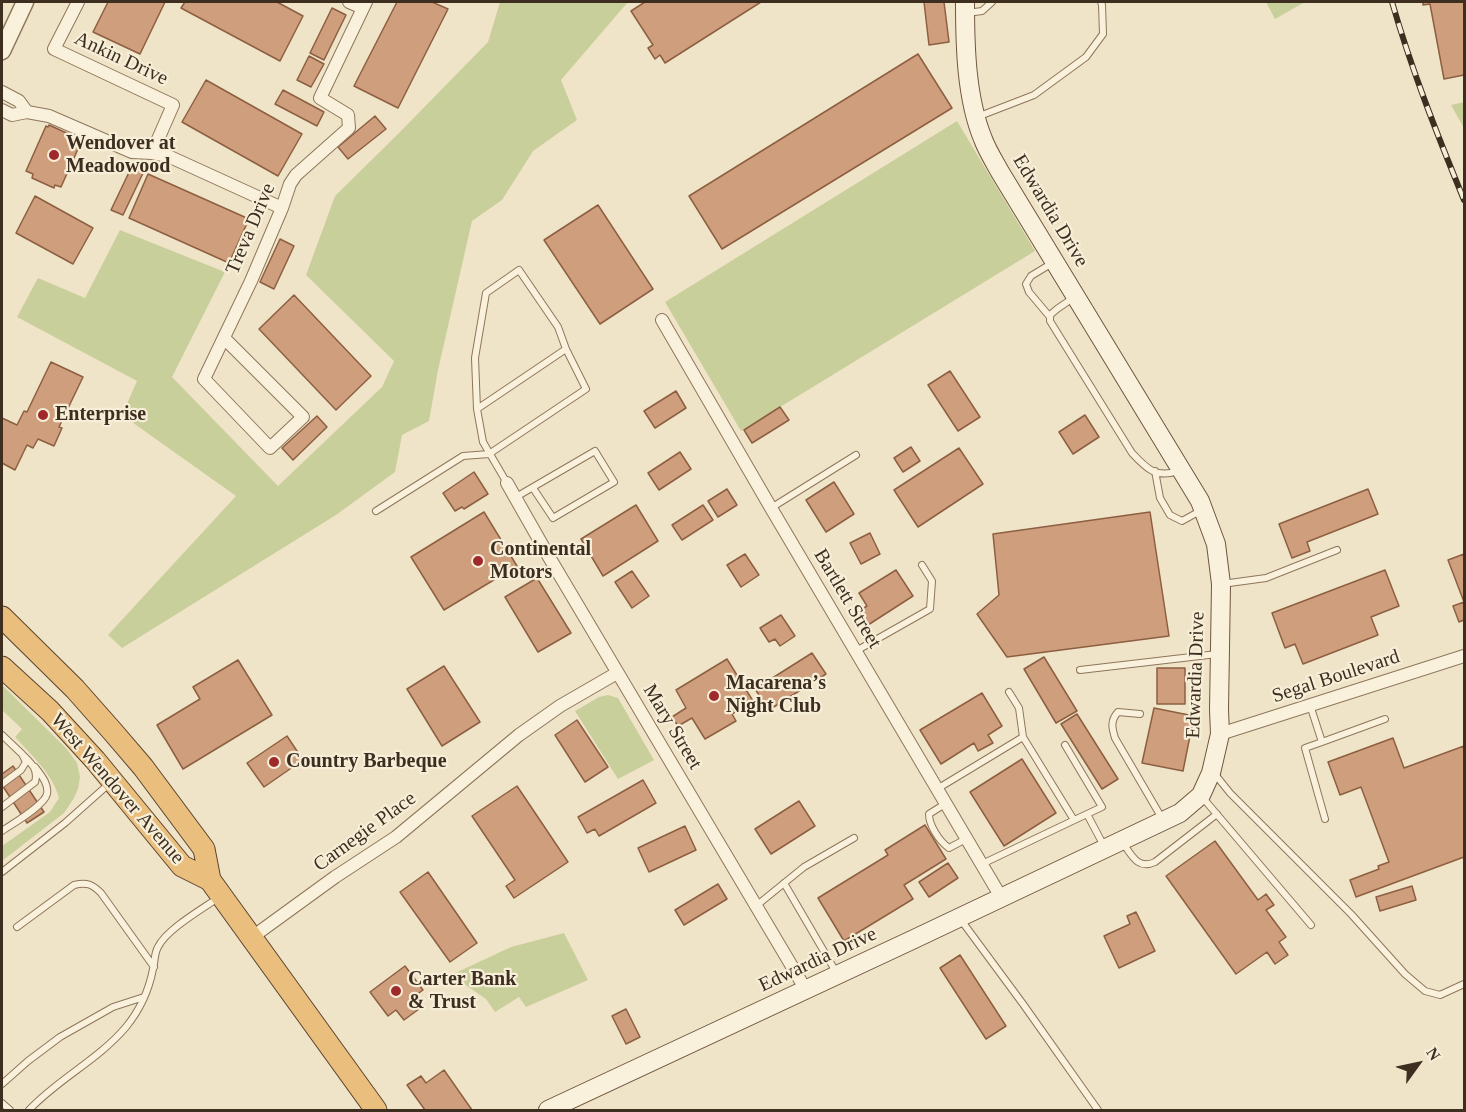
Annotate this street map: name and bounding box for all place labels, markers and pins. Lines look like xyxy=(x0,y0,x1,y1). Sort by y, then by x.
place label: Wendover at Meadowood xyxy=(66,132,175,179)
marker: Wendover at Meadowood xyxy=(47,148,61,162)
place label: Enterprise xyxy=(55,403,146,427)
marker: Enterprise xyxy=(36,408,50,422)
place label: Continental Motors xyxy=(490,538,591,585)
marker: Continental Motors xyxy=(471,554,485,568)
place label: Macarena’s Night Club xyxy=(726,672,826,719)
marker: Macarena’s Night Club xyxy=(707,689,721,703)
place label: Country Barbeque xyxy=(286,750,447,774)
marker: Country Barbeque xyxy=(267,755,281,769)
place label: Carter Bank & Trust xyxy=(408,968,516,1015)
marker: Carter Bank & Trust xyxy=(389,984,403,998)

